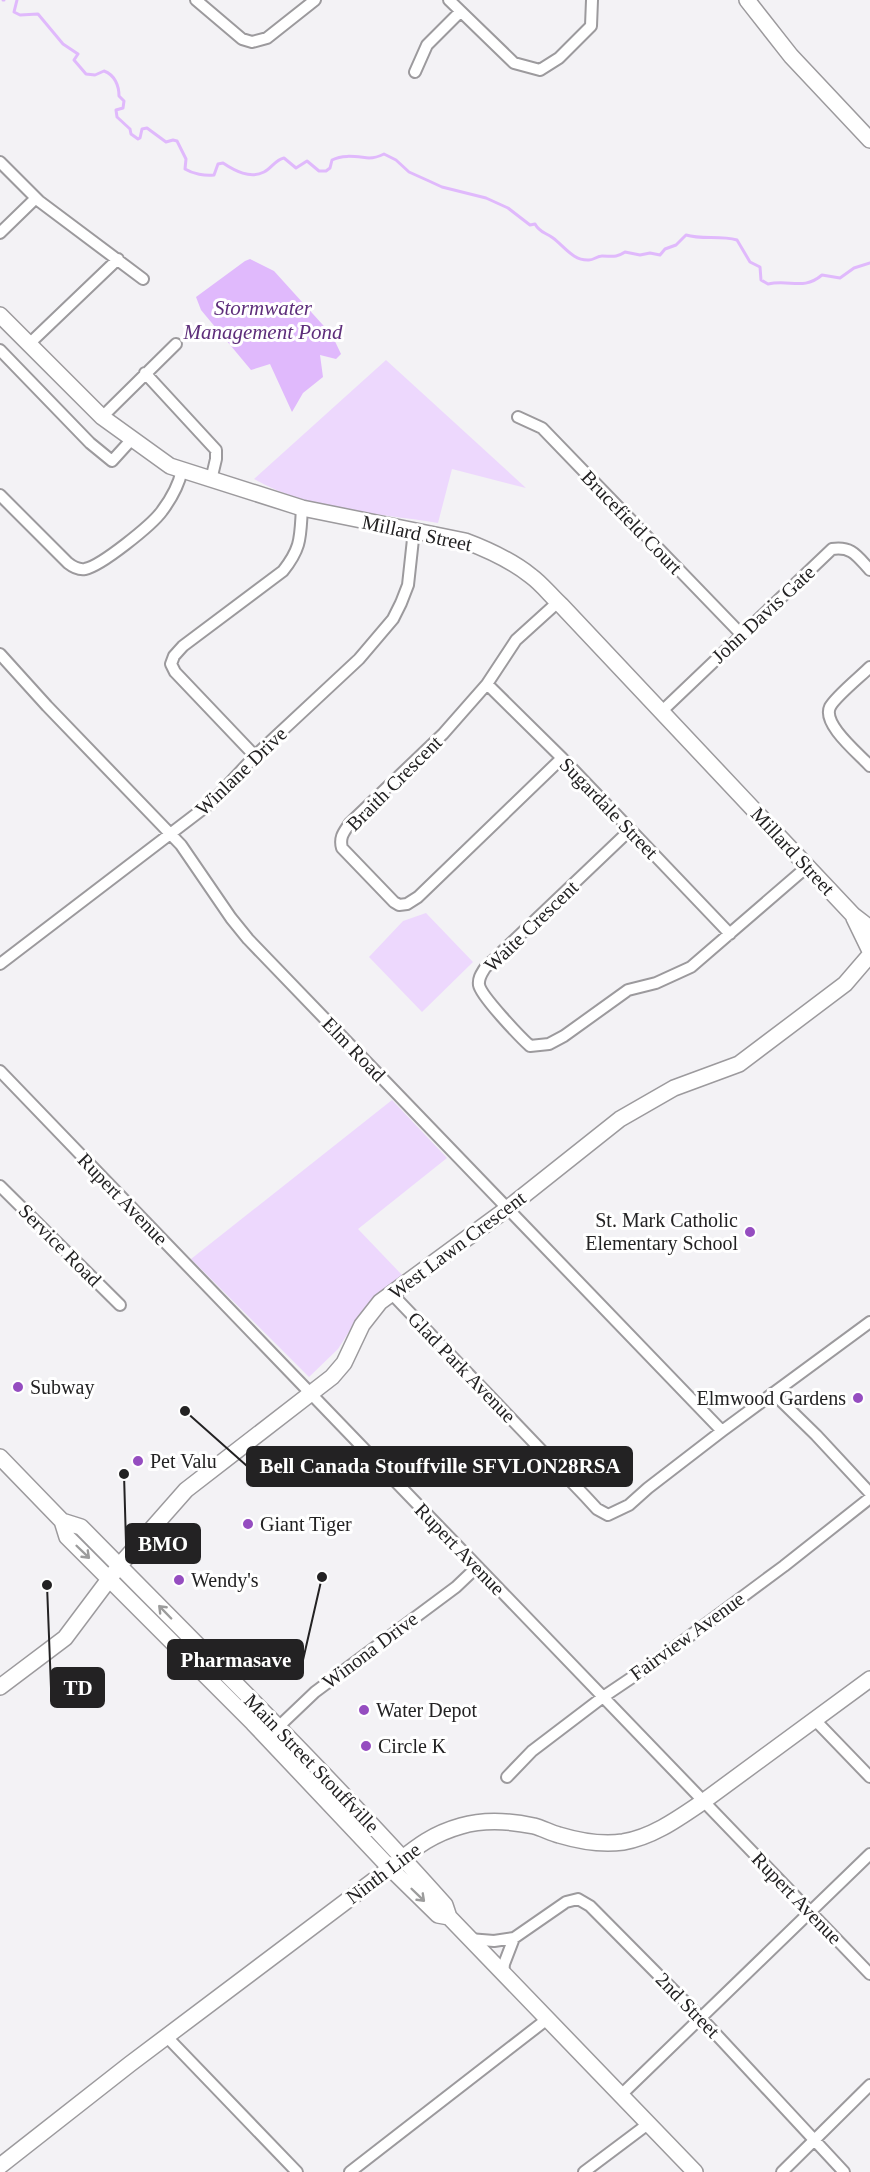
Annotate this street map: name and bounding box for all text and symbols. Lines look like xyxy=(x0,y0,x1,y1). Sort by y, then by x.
water label: Stormwater Management Pond xyxy=(182,296,343,344)
street label: Brucefield Court xyxy=(577,466,687,578)
street label: Millard Street xyxy=(360,511,474,555)
street label: John Davis Gate xyxy=(707,561,819,667)
street label: Winlane Drive xyxy=(191,722,291,820)
street label: Braith Crescent xyxy=(342,731,446,835)
street label: Sugardale Street xyxy=(555,753,663,864)
street label: Millard Street xyxy=(747,803,839,900)
street label: Waite Crescent xyxy=(480,876,583,976)
street label: Elm Road xyxy=(318,1012,390,1086)
street label: Rupert Avenue xyxy=(73,1149,172,1250)
street label: West Lawn Crescent xyxy=(384,1186,530,1303)
street label: Service Road xyxy=(14,1199,106,1291)
place label: St. Mark Catholic Elementary School xyxy=(585,1209,738,1255)
marker: St. Mark Catholic Elementary School xyxy=(743,1225,757,1239)
street label: Glad Park Avenue xyxy=(404,1307,520,1427)
place label: Subway xyxy=(30,1376,94,1399)
marker: Subway xyxy=(11,1380,25,1394)
place label: Elmwood Gardens xyxy=(697,1387,846,1409)
marker: Elmwood Gardens xyxy=(851,1391,865,1405)
callout: Bell Canada Stouffville SFVLON28RSA xyxy=(247,1447,632,1486)
place label: Pet Valu xyxy=(150,1450,217,1472)
marker: Pet Valu xyxy=(131,1454,145,1468)
text: Bell Canada Stouffville SFVLON28RSA xyxy=(259,1454,621,1478)
street label: Rupert Avenue xyxy=(410,1499,509,1600)
place label: Giant Tiger xyxy=(260,1513,352,1536)
marker: Giant Tiger xyxy=(241,1517,255,1531)
callout: BMO xyxy=(126,1524,200,1563)
text: BMO xyxy=(138,1532,188,1556)
one-way arrow xyxy=(75,1545,90,1559)
place label: Wendy's xyxy=(191,1569,259,1592)
marker: Wendy's xyxy=(172,1573,186,1587)
street label: Fairview Avenue xyxy=(626,1587,748,1685)
one-way arrow xyxy=(158,1605,172,1620)
street label: Winona Drive xyxy=(318,1607,422,1693)
callout: Pharmasave xyxy=(168,1640,303,1679)
text: Pharmasave xyxy=(181,1648,291,1672)
callout: TD xyxy=(51,1668,104,1707)
text: TD xyxy=(63,1676,93,1700)
street label: Main Street Stouffville xyxy=(240,1689,384,1837)
place label: Water Depot xyxy=(376,1699,478,1722)
marker: Water Depot xyxy=(357,1703,371,1717)
place label: Circle K xyxy=(378,1735,447,1757)
marker: Circle K xyxy=(359,1739,373,1753)
street label: Ninth Line xyxy=(342,1838,425,1908)
street label: Rupert Avenue xyxy=(747,1848,846,1949)
one-way arrow xyxy=(410,1888,425,1902)
street label: 2nd Street xyxy=(652,1968,725,2042)

